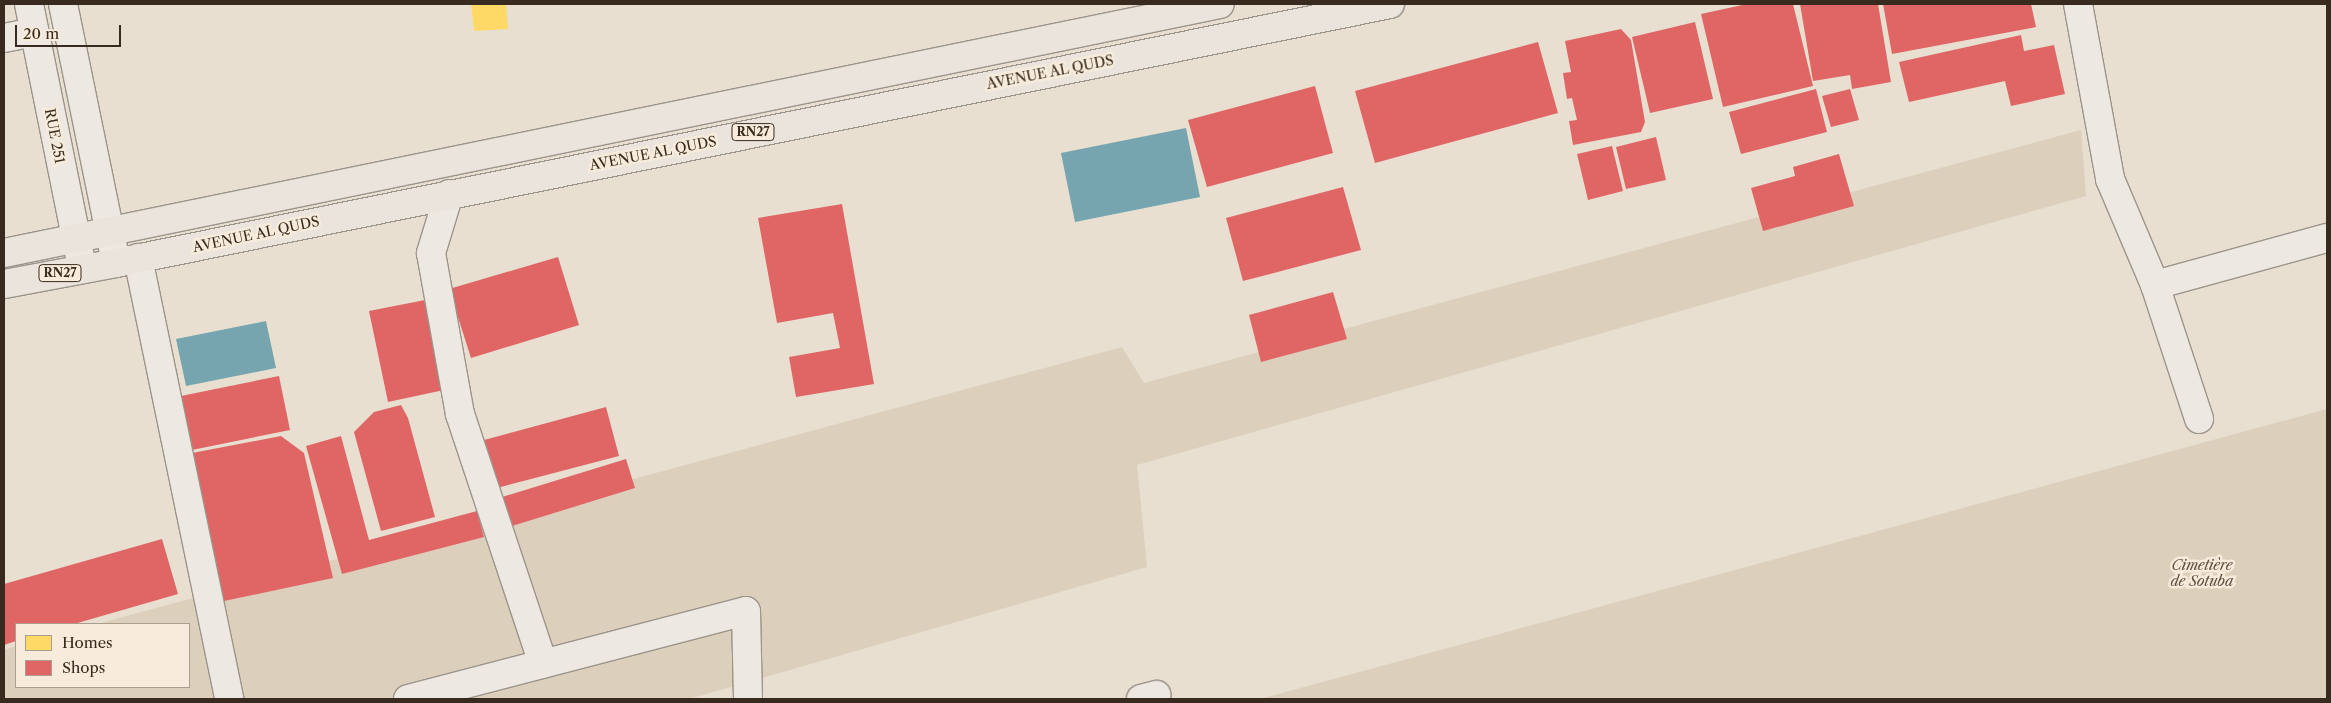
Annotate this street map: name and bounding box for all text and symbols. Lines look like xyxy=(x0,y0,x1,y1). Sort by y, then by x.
scale bar xyxy=(18,15,124,47)
text: 20 m xyxy=(23,24,59,43)
street label: AVENUE AL QUDS xyxy=(985,51,1115,93)
street label: RUE 251 xyxy=(41,107,69,165)
road number: RN27 xyxy=(730,122,776,142)
street label: AVENUE AL QUDS xyxy=(588,132,718,174)
street label: AVENUE AL QUDS xyxy=(191,212,321,256)
road number: RN27 xyxy=(38,264,82,282)
park label: Cimetière de Sotuba xyxy=(2171,557,2233,590)
legend xyxy=(15,623,190,688)
text: Homes xyxy=(62,633,113,652)
text: Shops xyxy=(62,658,105,677)

